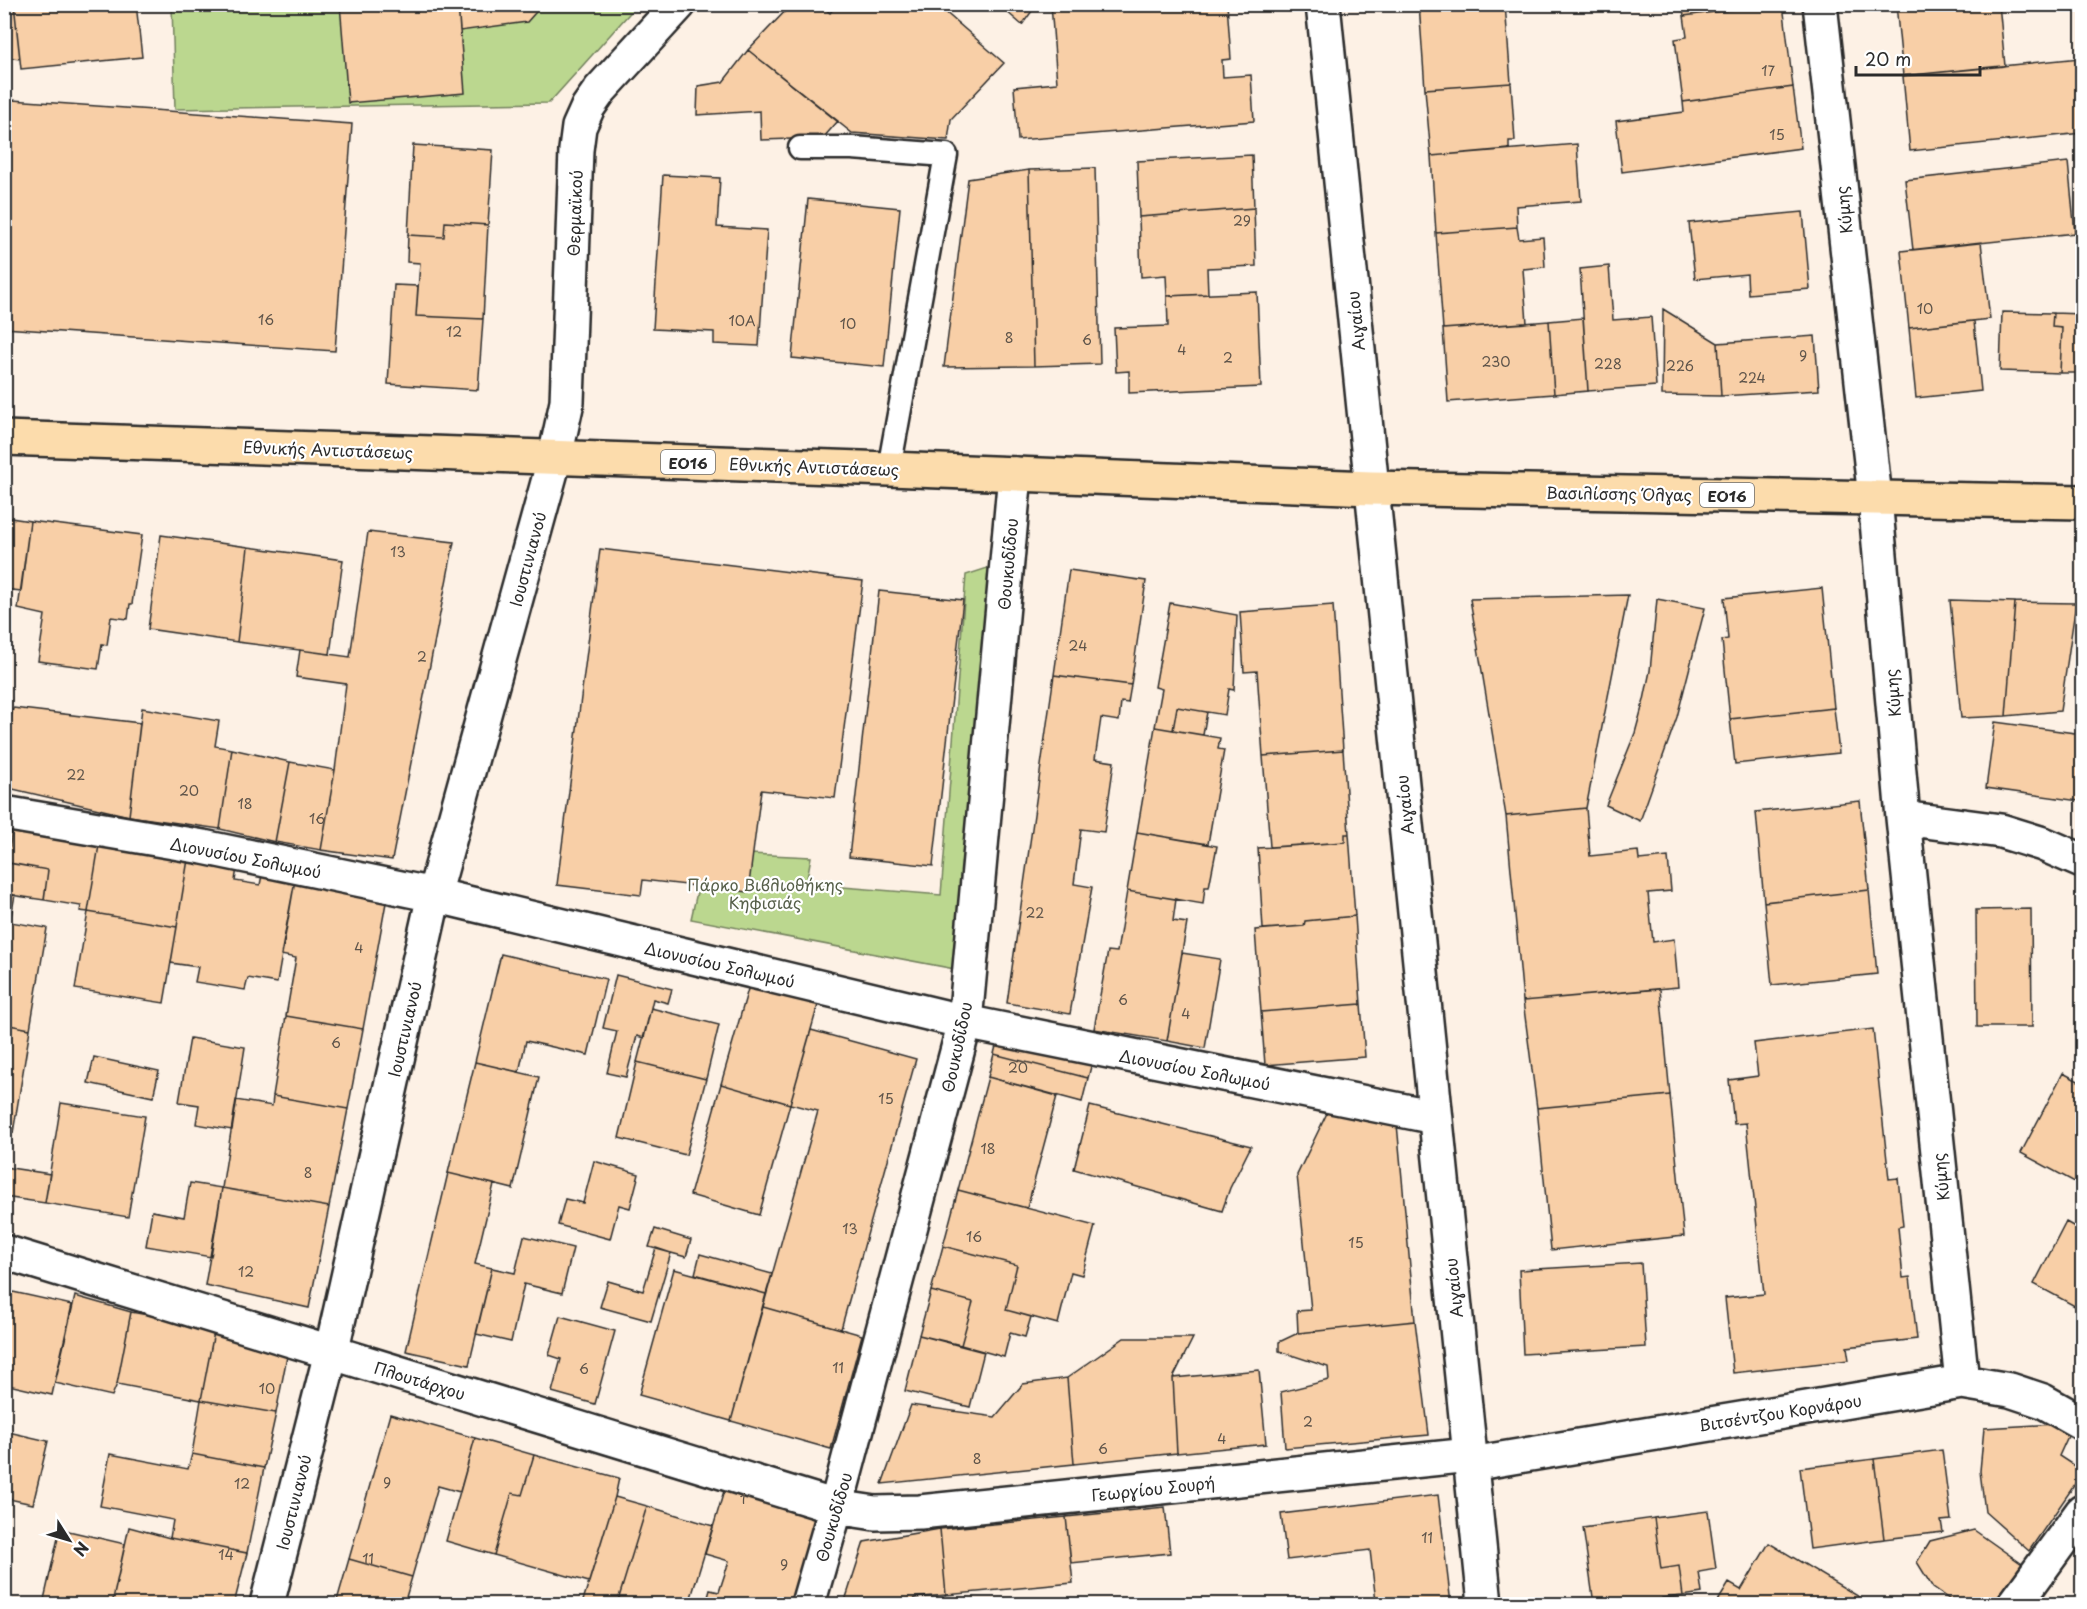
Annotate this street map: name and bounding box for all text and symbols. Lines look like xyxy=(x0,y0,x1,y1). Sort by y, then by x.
scale bar xyxy=(1856,39,1980,77)
text: 20 m xyxy=(1865,45,1911,72)
house number: 17 xyxy=(1761,60,1775,81)
house number: 15 xyxy=(1769,124,1785,145)
street label: Θερμαϊκού xyxy=(560,169,588,257)
street label: Κύμης xyxy=(1829,185,1857,235)
house number: 29 xyxy=(1233,210,1251,231)
street label: Αιγαίου xyxy=(1340,290,1370,352)
house number: 10 xyxy=(1917,298,1933,319)
house number: 16 xyxy=(258,309,274,330)
house number: 10A xyxy=(728,310,756,331)
house number: 10 xyxy=(840,313,856,334)
house number: 12 xyxy=(446,321,462,342)
house number: 8 xyxy=(1005,327,1013,348)
house number: 6 xyxy=(1082,329,1092,350)
house number: 4 xyxy=(1177,339,1187,360)
house number: 9 xyxy=(1799,345,1807,366)
house number: 2 xyxy=(1223,347,1233,368)
house number: 230 xyxy=(1481,351,1511,372)
house number: 228 xyxy=(1594,353,1622,374)
house number: 226 xyxy=(1666,355,1694,376)
house number: 224 xyxy=(1738,367,1766,388)
street label: Εθνικής Αντιστάσεως xyxy=(243,434,413,464)
road number: ΕΟ16 xyxy=(661,450,715,474)
street label: Εθνικής Αντιστάσεως xyxy=(729,451,899,481)
street label: Βασιλίσσης Όλγας xyxy=(1546,480,1692,506)
road number: ΕΟ16 xyxy=(1700,483,1754,507)
street label: Ιουστινιανού xyxy=(503,509,551,609)
street label: Θουκυδίδου xyxy=(991,517,1023,611)
house number: 13 xyxy=(390,541,406,562)
house number: 24 xyxy=(1069,635,1087,656)
house number: 2 xyxy=(417,646,427,667)
street label: Κύμης xyxy=(1878,668,1906,718)
house number: 22 xyxy=(67,764,85,785)
street label: Αιγαίου xyxy=(1389,774,1419,836)
house number: 20 xyxy=(179,780,199,801)
house number: 18 xyxy=(237,793,253,814)
house number: 16 xyxy=(309,808,325,829)
street label: Διονυσίου Σολωμού xyxy=(168,831,324,883)
park label: Πάρκο Βιβλιοθήκης Κηφισιάς xyxy=(687,872,843,914)
house number: 22 xyxy=(1026,902,1044,923)
street label: Διονυσίου Σολωμού xyxy=(642,935,798,993)
house number: 4 xyxy=(354,937,364,958)
street label: Ιουστινιανού xyxy=(381,979,427,1079)
house number: 6 xyxy=(1118,989,1128,1010)
street label: Θουκυδίδου xyxy=(935,999,977,1095)
house number: 4 xyxy=(1181,1003,1191,1024)
house number: 6 xyxy=(331,1032,341,1053)
street label: Διονυσίου Σολωμού xyxy=(1117,1043,1273,1095)
house number: 20 xyxy=(1008,1057,1028,1078)
house number: 15 xyxy=(878,1088,894,1109)
house number: 18 xyxy=(980,1138,996,1159)
street label: Κύμης xyxy=(1926,1152,1954,1202)
house number: 8 xyxy=(304,1162,312,1183)
house number: 13 xyxy=(842,1218,858,1239)
house number: 16 xyxy=(966,1226,982,1247)
house number: 15 xyxy=(1348,1232,1364,1253)
street label: Αιγαίου xyxy=(1438,1257,1468,1319)
house number: 12 xyxy=(238,1261,254,1282)
street label: Πλουτάρχου xyxy=(372,1355,468,1405)
house number: 11 xyxy=(832,1357,844,1378)
house number: 6 xyxy=(579,1358,589,1379)
house number: 10 xyxy=(259,1378,275,1399)
street label: Βιτσέντζου Κορνάρου xyxy=(1697,1387,1863,1437)
house number: 2 xyxy=(1303,1411,1313,1432)
house number: 4 xyxy=(1217,1428,1227,1449)
house number: 6 xyxy=(1098,1438,1108,1459)
house number: 8 xyxy=(973,1448,981,1469)
street label: Ιουστινιανού xyxy=(270,1452,316,1552)
street label: Θουκυδίδου xyxy=(809,1469,857,1565)
street label: Γεωργίου Σουρή xyxy=(1090,1470,1216,1506)
house number: 9 xyxy=(383,1472,391,1493)
house number: 12 xyxy=(234,1473,250,1494)
house number: 1 xyxy=(740,1488,746,1509)
north arrow xyxy=(39,1510,99,1570)
house number: 11 xyxy=(1421,1527,1433,1548)
text: N xyxy=(68,1537,95,1562)
house number: 14 xyxy=(218,1544,234,1565)
house number: 11 xyxy=(362,1548,374,1569)
house number: 9 xyxy=(780,1554,788,1575)

